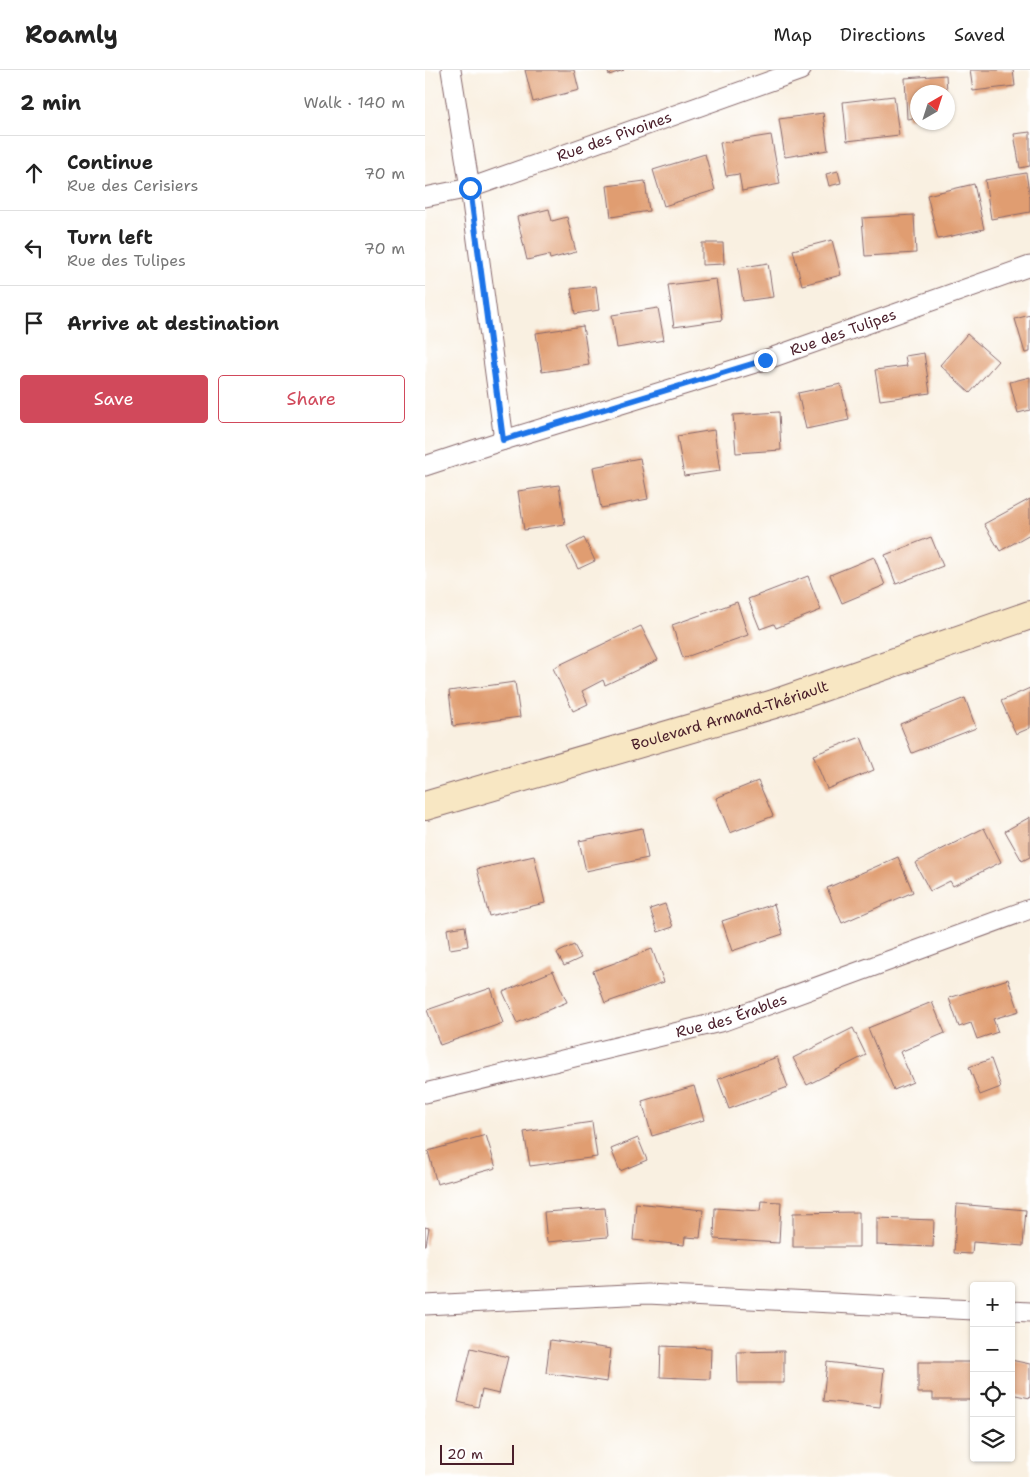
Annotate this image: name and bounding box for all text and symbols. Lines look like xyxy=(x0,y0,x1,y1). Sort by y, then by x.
text: Roamly xyxy=(25,19,118,51)
text: Map xyxy=(774,23,812,47)
text: Directions xyxy=(840,23,926,47)
text: Saved xyxy=(954,23,1005,47)
north arrow xyxy=(910,85,955,130)
text: 2 min xyxy=(20,89,81,117)
text: Walk · 140 m xyxy=(303,92,405,113)
street label: Rue des Pivoines xyxy=(554,107,675,166)
text: Continue xyxy=(67,150,153,175)
icon: ahead xyxy=(20,159,48,187)
text: 70 m xyxy=(364,163,405,184)
text: Rue des Cerisiers xyxy=(67,175,198,196)
route start xyxy=(459,177,482,200)
text: Turn left xyxy=(67,225,153,250)
icon: left xyxy=(20,234,48,262)
text: 70 m xyxy=(364,238,405,259)
text: Rue des Tulipes xyxy=(67,250,186,271)
street label: Rue des Tulipes xyxy=(787,304,899,360)
icon: arrive xyxy=(20,309,48,337)
text: Arrive at destination xyxy=(67,311,279,336)
route end xyxy=(754,349,777,372)
button: Save xyxy=(20,375,208,423)
button: Share xyxy=(218,375,405,423)
street label: Boulevard Armand-Thériault xyxy=(629,676,831,755)
street label: Rue des Érables xyxy=(674,989,790,1042)
map controls xyxy=(970,1282,1015,1462)
button: + xyxy=(970,1282,1015,1327)
button: − xyxy=(970,1327,1015,1372)
button: locate xyxy=(970,1372,1015,1417)
button: layers xyxy=(970,1417,1015,1462)
scale bar xyxy=(440,1442,514,1465)
text: 20 m xyxy=(447,1445,483,1463)

